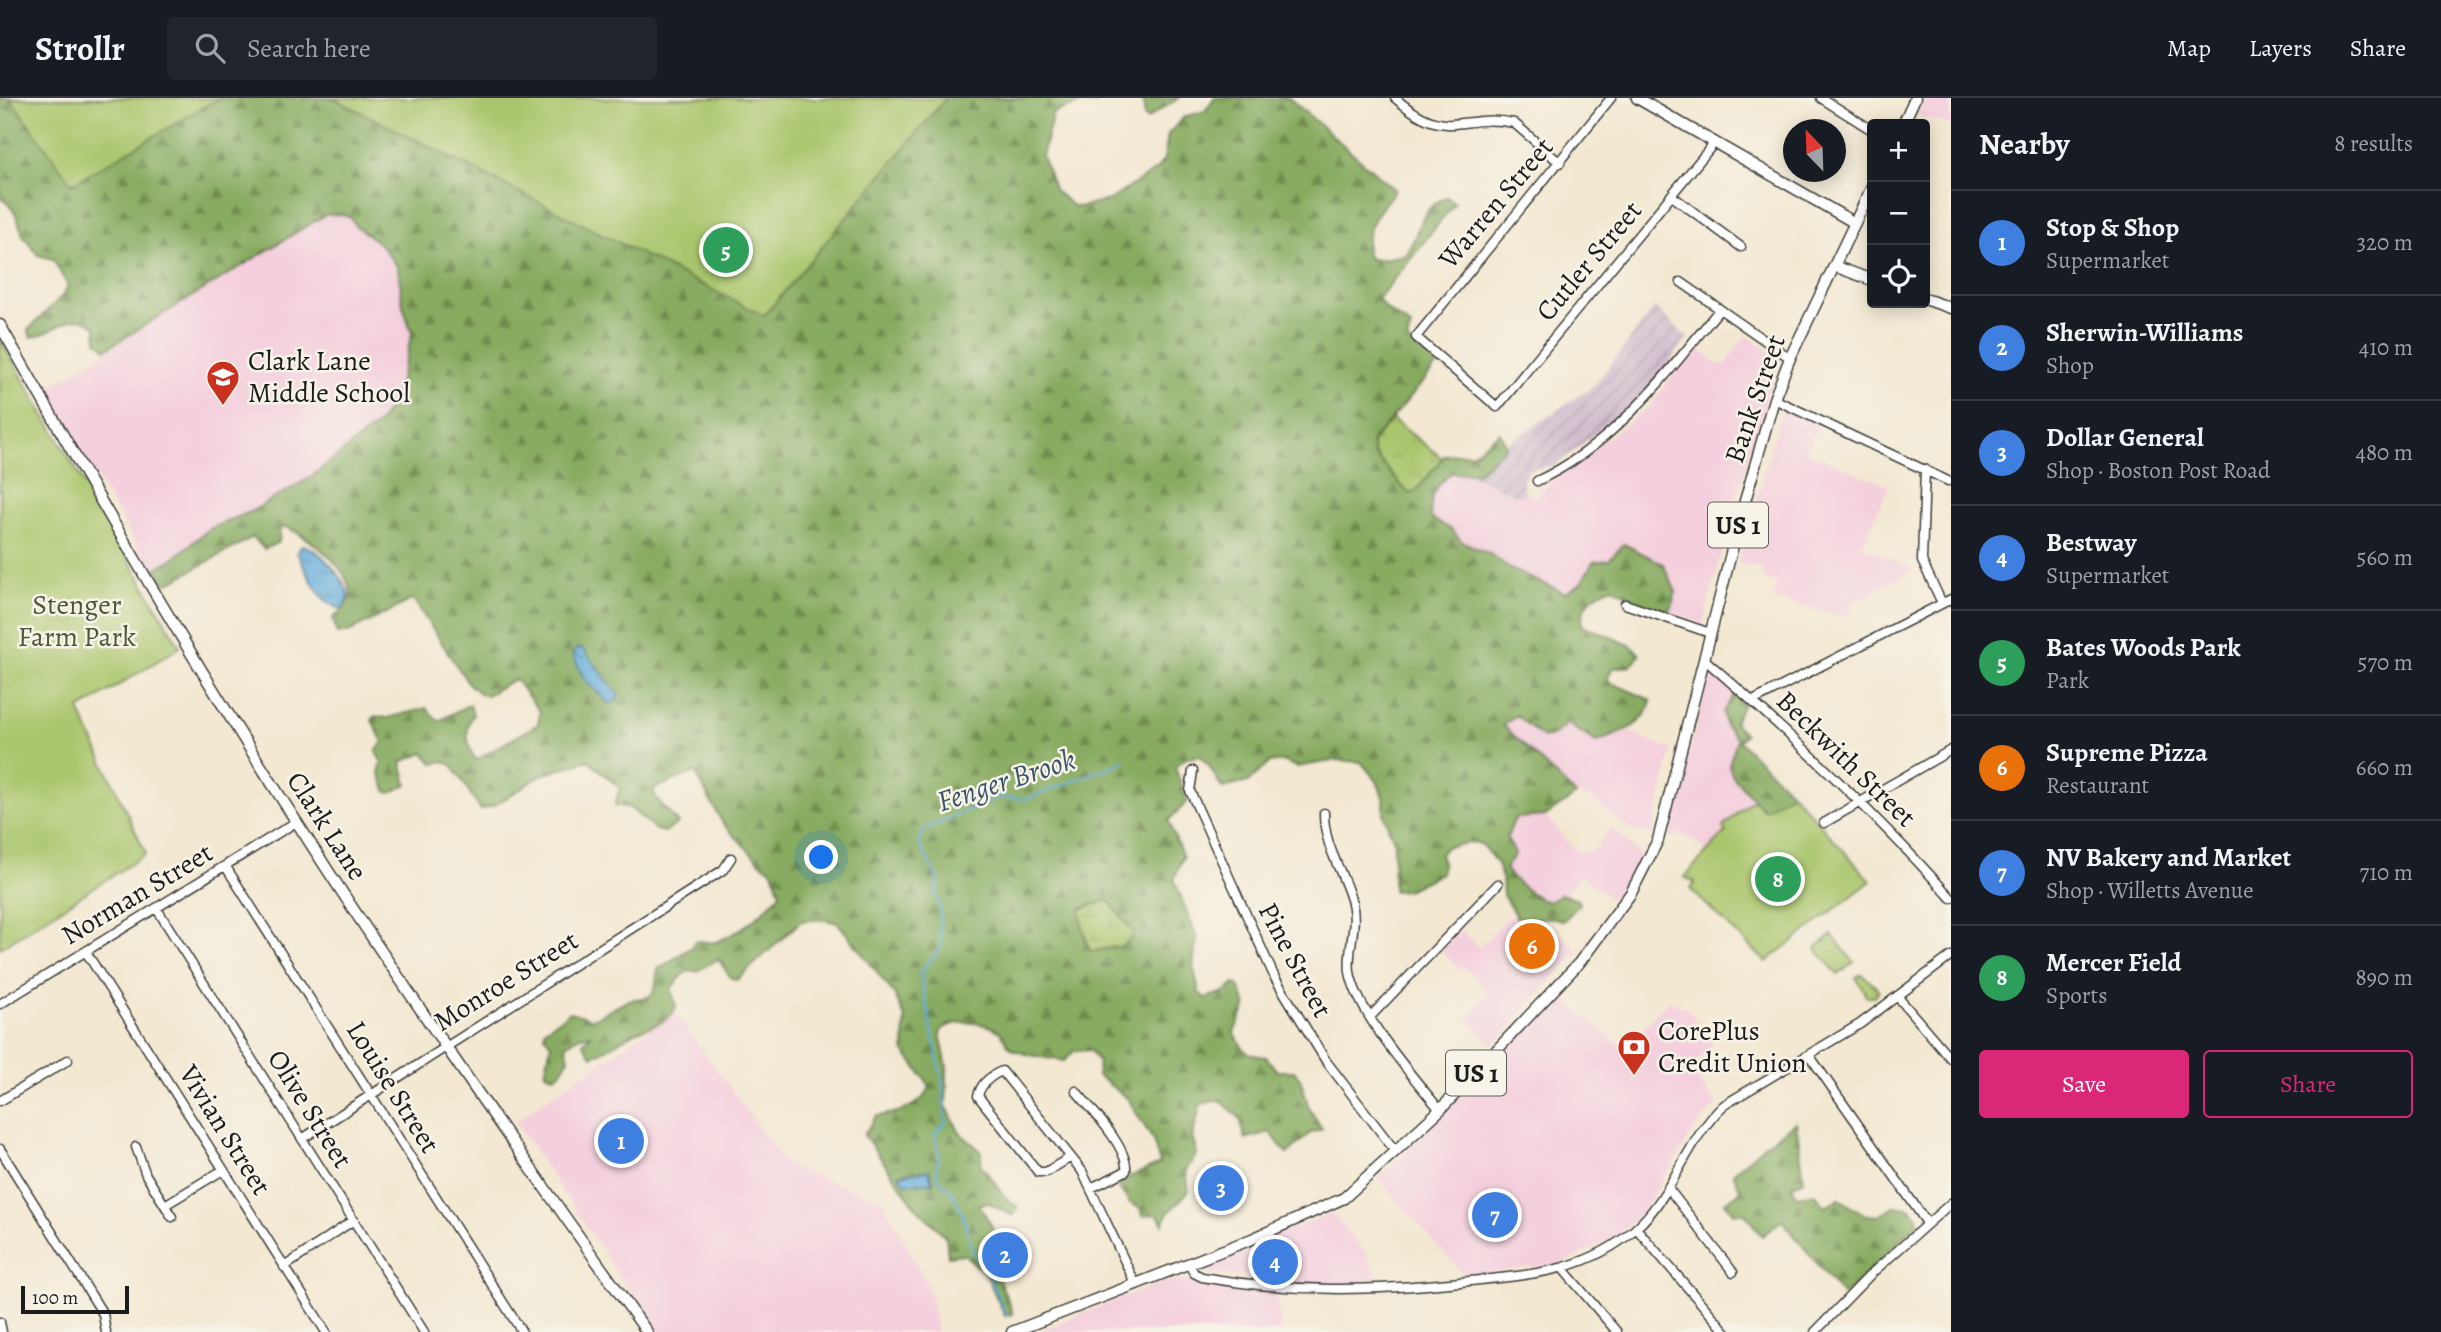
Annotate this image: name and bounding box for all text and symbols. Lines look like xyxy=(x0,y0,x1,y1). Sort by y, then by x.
search box xyxy=(167,17,657,80)
text: Strollr xyxy=(35,26,125,71)
icon: search xyxy=(191,29,229,67)
text: Search here xyxy=(247,31,371,66)
text: Map xyxy=(2167,32,2211,64)
text: Layers xyxy=(2249,32,2312,64)
text: Share xyxy=(2350,32,2406,64)
north arrow xyxy=(1783,119,1846,182)
map controls xyxy=(1867,119,1930,308)
button: + xyxy=(1867,119,1930,182)
text: Nearby xyxy=(1979,124,2070,164)
text: 8 results xyxy=(2334,128,2413,159)
street label: Warren Street xyxy=(1429,129,1562,277)
button: − xyxy=(1867,182,1930,245)
street label: Cutler Street xyxy=(1527,193,1651,329)
text: Stop & Shop xyxy=(2046,210,2179,245)
pin: 5 xyxy=(703,224,749,276)
text: 1 xyxy=(1998,227,2006,258)
text: 320 m xyxy=(2357,227,2413,258)
button: locate xyxy=(1867,245,1930,308)
text: Supermarket xyxy=(2046,245,2169,276)
text: Sherwin-Williams xyxy=(2046,315,2243,350)
street label: Bank Street xyxy=(1715,330,1795,468)
text: 2 xyxy=(1996,332,2008,363)
text: 410 m xyxy=(2359,332,2413,363)
place label: Clark Lane Middle School xyxy=(248,342,410,412)
text: Shop xyxy=(2046,350,2094,381)
school or university icon: Clark Lane Middle School xyxy=(204,358,242,407)
text: Dollar General xyxy=(2046,420,2204,455)
text: 3 xyxy=(1997,437,2007,468)
text: 480 m xyxy=(2355,437,2413,468)
text: Shop · Boston Post Road xyxy=(2046,455,2270,486)
road number: US 1 xyxy=(1708,502,1768,547)
text: Bestway xyxy=(2046,525,2136,560)
text: 4 xyxy=(1997,542,2007,573)
text: 560 m xyxy=(2357,542,2413,573)
text: Supermarket xyxy=(2046,560,2169,591)
park label: Stenger Farm Park xyxy=(18,586,136,656)
text: Bates Woods Park xyxy=(2046,630,2241,665)
text: 5 xyxy=(1997,647,2007,678)
text: 570 m xyxy=(2358,647,2413,678)
text: Park xyxy=(2046,665,2089,696)
street label: Beckwith Street xyxy=(1768,682,1924,836)
text: Supreme Pizza xyxy=(2046,735,2208,770)
water label: Fenger Brook xyxy=(932,739,1080,821)
text: 6 xyxy=(1997,752,2007,783)
text: 660 m xyxy=(2356,752,2413,783)
street label: Clark Lane xyxy=(278,764,376,888)
text: Restaurant xyxy=(2046,770,2149,801)
street label: Norman Street xyxy=(54,834,220,954)
your location xyxy=(804,840,838,874)
text: NV Bakery and Market xyxy=(2046,840,2291,875)
pin: 8 xyxy=(1755,853,1801,905)
text: 7 xyxy=(1997,857,2007,888)
text: 710 m xyxy=(2360,857,2413,888)
text: Shop · Willetts Avenue xyxy=(2046,875,2254,906)
street label: Pine Street xyxy=(1249,896,1341,1024)
pin: 6 xyxy=(1509,920,1555,972)
street label: Monroe Street xyxy=(426,921,586,1041)
text: Mercer Field xyxy=(2046,945,2182,980)
text: 8 xyxy=(1996,962,2008,993)
text: 890 m xyxy=(2355,962,2413,993)
text: Sports xyxy=(2046,980,2107,1011)
place label: CorePlus Credit Union xyxy=(1658,1012,1807,1082)
street label: Louise Street xyxy=(337,1014,449,1160)
bank icon: CorePlus Credit Union xyxy=(1615,1028,1653,1077)
street label: Olive Street xyxy=(259,1043,361,1175)
road number: US 1 xyxy=(1446,1050,1506,1096)
button: Save xyxy=(1979,1050,2189,1118)
button: Share xyxy=(2203,1050,2413,1118)
street label: Vivian Street xyxy=(169,1057,280,1202)
pin: 1 xyxy=(598,1115,644,1167)
pin: 3 xyxy=(1198,1162,1244,1214)
pin: 7 xyxy=(1472,1189,1518,1241)
pin: 2 xyxy=(982,1229,1028,1281)
pin: 4 xyxy=(1252,1236,1298,1288)
scale bar xyxy=(21,1283,130,1315)
text: 100 m xyxy=(32,1285,78,1311)

